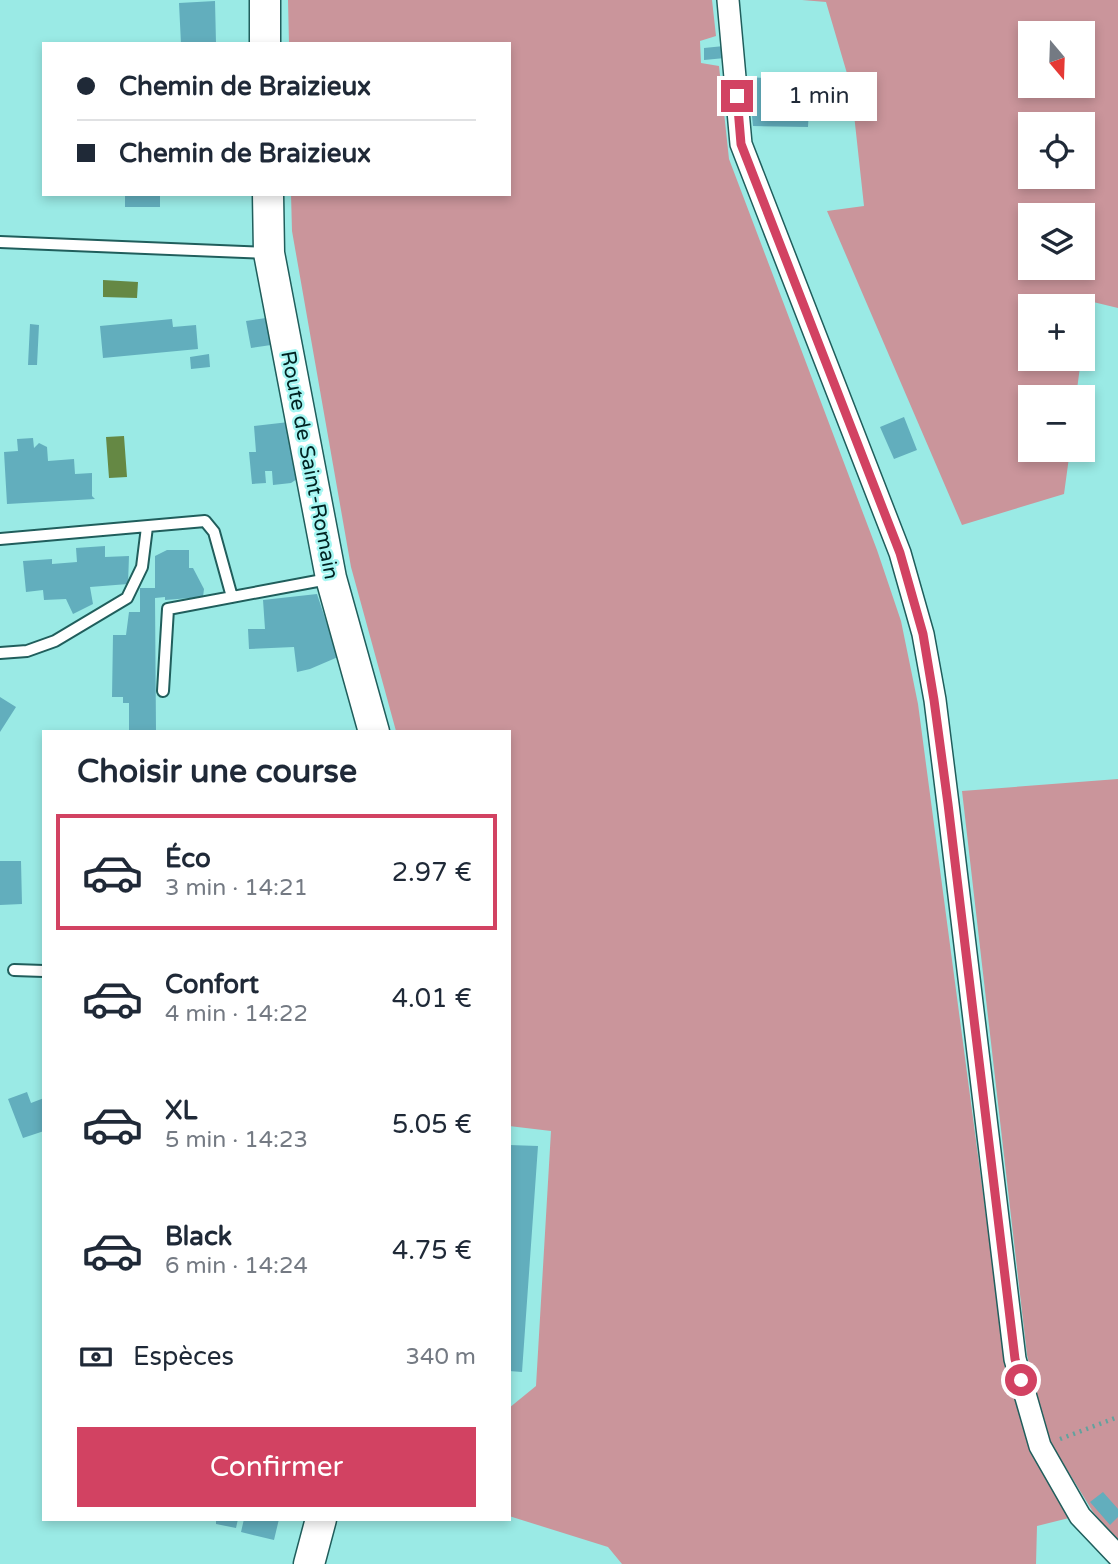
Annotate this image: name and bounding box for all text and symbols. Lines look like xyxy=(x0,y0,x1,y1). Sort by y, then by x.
north arrow xyxy=(1018,21,1096,98)
map controls xyxy=(1018,21,1095,462)
text: Chemin de Braizieux xyxy=(119,71,371,102)
callout: 1 min xyxy=(762,72,877,120)
route end xyxy=(721,80,753,112)
text: 1 min xyxy=(788,82,850,110)
button: locate xyxy=(1018,112,1095,189)
text: Chemin de Braizieux xyxy=(119,138,371,169)
button: layers xyxy=(1018,203,1095,280)
button: + xyxy=(1018,294,1095,371)
street label: Route de Saint-Romain xyxy=(275,349,344,581)
button: − xyxy=(1018,385,1095,462)
text: Choisir une course xyxy=(77,753,357,791)
icon: car xyxy=(81,841,144,904)
text: Éco xyxy=(165,843,211,874)
text: 2.97 € xyxy=(392,857,472,888)
text: 3 min · 14:21 xyxy=(165,874,308,902)
icon: car xyxy=(81,967,144,1030)
text: Confort xyxy=(165,969,259,1000)
text: 4.01 € xyxy=(392,983,472,1014)
text: 4 min · 14:22 xyxy=(165,1000,308,1028)
icon: car xyxy=(81,1093,144,1156)
text: XL xyxy=(165,1095,197,1126)
text: 5.05 € xyxy=(392,1109,472,1140)
text: 5 min · 14:23 xyxy=(165,1126,308,1154)
icon: car xyxy=(81,1219,144,1282)
text: Black xyxy=(165,1221,232,1252)
text: 4.75 € xyxy=(392,1235,472,1266)
text: 6 min · 14:24 xyxy=(165,1252,308,1280)
icon: cash xyxy=(77,1338,115,1376)
text: Espèces xyxy=(133,1341,234,1372)
text: 340 m xyxy=(406,1343,476,1371)
route start xyxy=(1005,1364,1037,1396)
button: Confirmer xyxy=(77,1427,476,1507)

